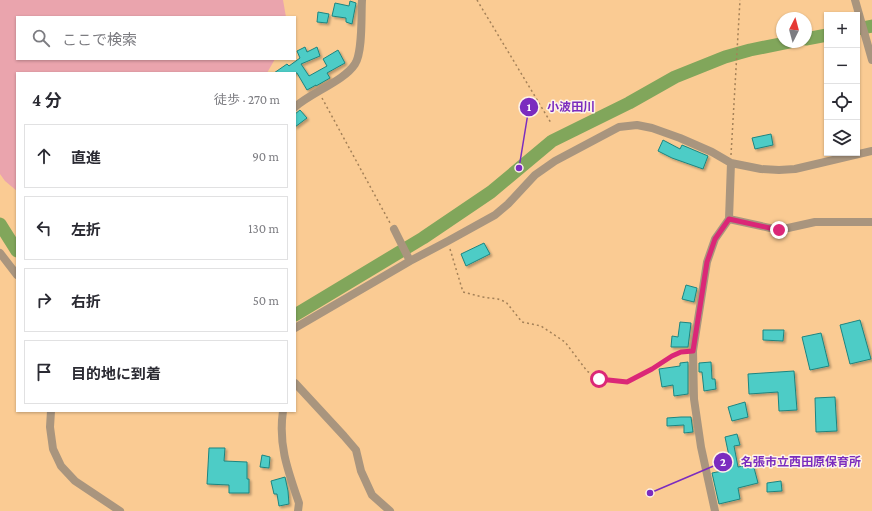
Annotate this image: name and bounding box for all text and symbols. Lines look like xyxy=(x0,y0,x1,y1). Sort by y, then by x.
north arrow xyxy=(776,12,812,48)
map controls xyxy=(824,12,860,156)
button: + xyxy=(824,12,860,48)
search box xyxy=(16,16,296,60)
icon: search xyxy=(30,27,52,49)
text: ここで検索 xyxy=(62,32,137,48)
button: − xyxy=(824,48,860,84)
button: locate xyxy=(824,84,860,120)
text: 4 分 xyxy=(32,91,61,110)
text: 徒歩 · 270 m xyxy=(214,92,280,107)
callout: 小波田川 xyxy=(519,95,603,119)
text: 1 xyxy=(527,100,532,114)
text: 小波田川 xyxy=(547,100,595,114)
button: layers xyxy=(824,120,860,156)
icon: ahead xyxy=(33,145,55,167)
text: 90 m xyxy=(252,149,279,164)
text: 直進 xyxy=(71,150,101,166)
icon: left xyxy=(33,217,55,239)
text: 130 m xyxy=(248,221,279,236)
route end xyxy=(770,221,788,239)
text: 左折 xyxy=(71,222,101,238)
icon: right xyxy=(33,289,55,311)
text: 50 m xyxy=(253,293,279,308)
text: 右折 xyxy=(71,294,101,310)
icon: arrive xyxy=(33,361,55,383)
text: 目的地に到着 xyxy=(71,366,161,382)
route start xyxy=(590,370,608,388)
callout: 名張市立西田原保育所 xyxy=(713,450,869,474)
text: 2 xyxy=(720,455,726,469)
text: 名張市立西田原保育所 xyxy=(741,455,861,469)

